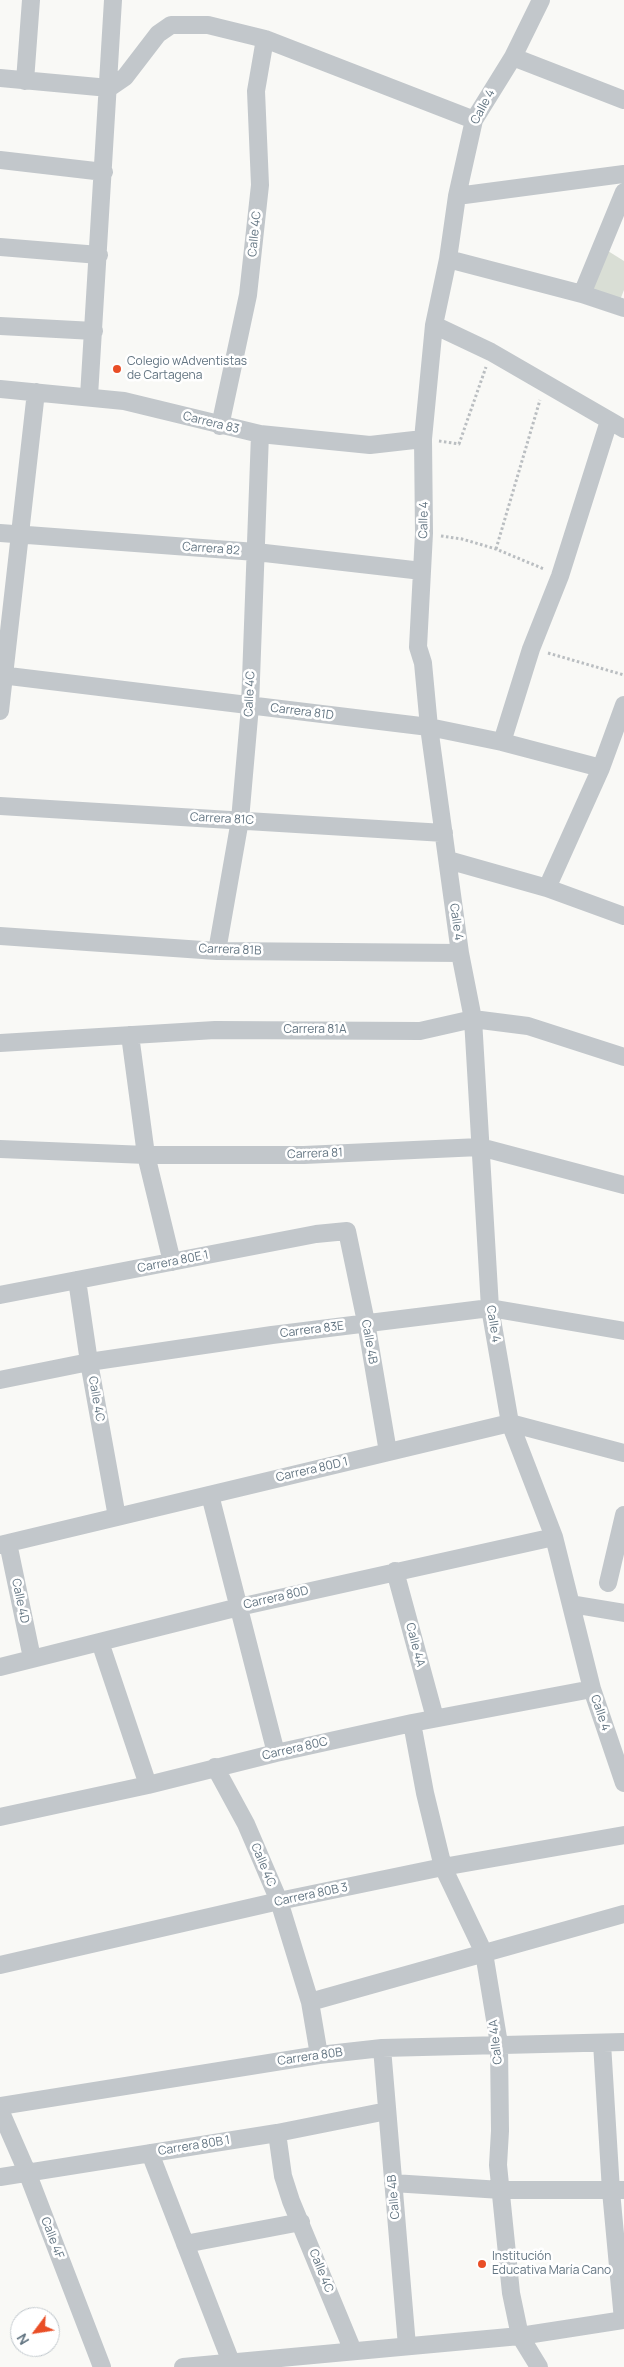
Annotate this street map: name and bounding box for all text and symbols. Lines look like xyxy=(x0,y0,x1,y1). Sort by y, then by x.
street label: Calle 4 xyxy=(468,87,498,127)
street label: Calle 4C xyxy=(245,210,265,258)
place label: Colegio wAdventistas de Cartagena xyxy=(127,355,247,383)
marker: Colegio wAdventistas de Cartagena xyxy=(111,363,123,375)
street label: Carrera 83 xyxy=(181,409,241,437)
street label: Calle 4 xyxy=(416,501,432,539)
street label: Carrera 82 xyxy=(182,540,240,558)
street label: Calle 4C xyxy=(242,671,258,717)
street label: Carrera 81D xyxy=(270,701,334,723)
street label: Carrera 81C xyxy=(190,810,254,828)
street label: Calle 4 xyxy=(446,903,466,941)
street label: Carrera 81B xyxy=(198,942,262,958)
street label: Carrera 81A xyxy=(283,1023,347,1037)
street label: Carrera 81 xyxy=(287,1146,343,1162)
street label: Carrera 80E 1 xyxy=(136,1248,210,1276)
street label: Calle 4 xyxy=(483,1304,503,1344)
street label: Carrera 83E xyxy=(279,1319,345,1341)
street label: Calle 4B xyxy=(358,1319,380,1365)
street label: Calle 4C xyxy=(85,1375,107,1423)
street label: Carrera 80D 1 xyxy=(275,1455,349,1485)
street label: Calle 4D xyxy=(8,1577,32,1625)
street label: Carrera 80D xyxy=(242,1584,310,1612)
street label: Calle 4A xyxy=(402,1621,428,1669)
street label: Calle 4 xyxy=(587,1693,613,1733)
street label: Carrera 80C xyxy=(261,1734,329,1764)
street label: Calle 4C xyxy=(247,1841,279,1889)
street label: Carrera 80B 3 xyxy=(273,1880,349,1910)
street label: Calle 4A xyxy=(486,2019,506,2065)
street label: Carrera 80B xyxy=(277,2045,343,2069)
street label: Carrera 80B 1 xyxy=(157,2133,231,2159)
street label: Calle 4B xyxy=(385,2174,403,2220)
street label: Calle 4F xyxy=(38,2215,66,2261)
street label: Calle 4C xyxy=(306,2247,336,2295)
place label: Institución Educativa María Cano xyxy=(492,2250,611,2278)
marker: Institución Educativa María Cano xyxy=(476,2258,488,2270)
north arrow xyxy=(10,2307,60,2357)
text: N xyxy=(12,2330,33,2349)

